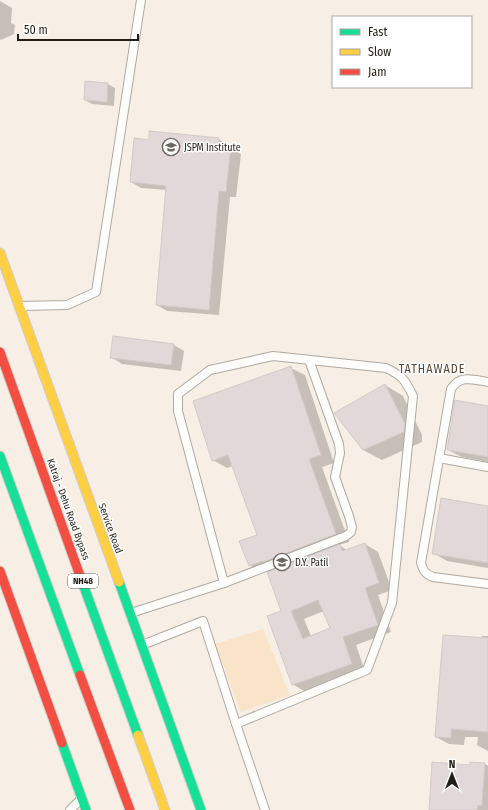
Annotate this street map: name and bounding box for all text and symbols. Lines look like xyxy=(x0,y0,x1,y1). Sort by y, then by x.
scale bar xyxy=(18,16,138,42)
legend xyxy=(332,16,472,88)
text: 50 m xyxy=(24,23,48,37)
text: Fast xyxy=(368,25,387,39)
text: Slow xyxy=(368,45,391,59)
text: Jam xyxy=(368,65,386,79)
school or university icon: JSPM Institute xyxy=(161,137,181,157)
place label: JSPM Institute xyxy=(184,142,241,154)
district label: TATHAWADE xyxy=(399,362,465,376)
street label: Katraj - Dehu Road Bypass xyxy=(44,457,92,562)
street label: Service Road xyxy=(95,502,125,555)
school or university icon: D.Y. Patil xyxy=(272,552,292,572)
place label: D.Y. Patil xyxy=(295,557,329,569)
road number: NH48 xyxy=(68,574,98,588)
north arrow xyxy=(432,754,472,794)
text: N xyxy=(449,758,455,771)

